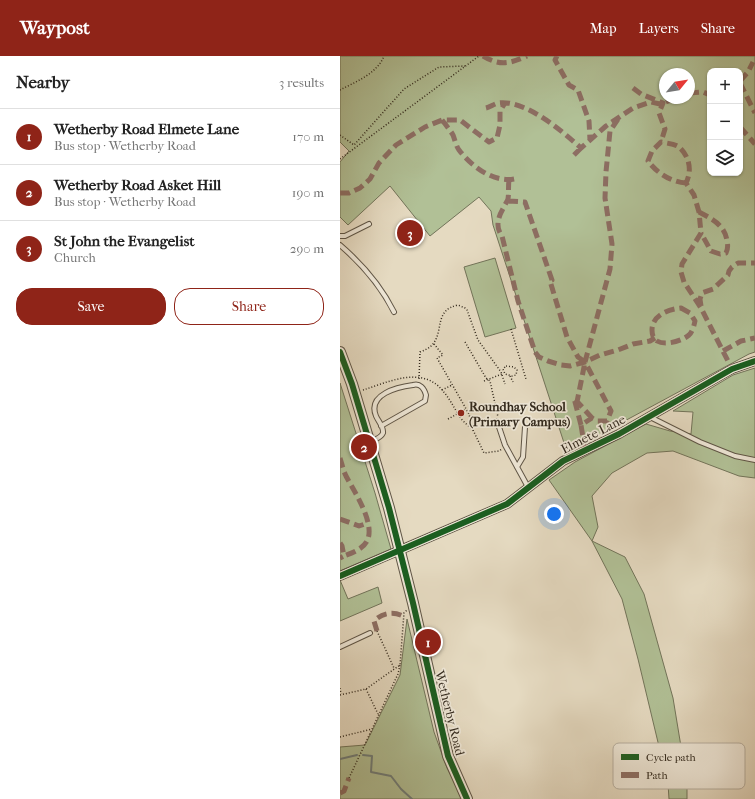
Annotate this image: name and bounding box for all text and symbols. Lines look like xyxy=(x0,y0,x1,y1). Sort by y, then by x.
text: Waypost xyxy=(20,17,90,39)
text: Map xyxy=(590,20,617,37)
text: Layers xyxy=(639,20,679,37)
text: Share xyxy=(701,20,735,37)
north arrow xyxy=(659,68,695,104)
map controls xyxy=(707,68,743,176)
button: + xyxy=(707,68,743,104)
text: Nearby xyxy=(16,72,70,92)
text: 3 results xyxy=(279,75,324,90)
button: − xyxy=(707,104,743,140)
text: Wetherby Road Elmete Lane xyxy=(54,120,239,138)
text: 1 xyxy=(27,129,31,144)
text: 170 m xyxy=(292,129,324,144)
text: Bus stop · Wetherby Road xyxy=(54,138,196,153)
button: layers xyxy=(707,140,743,176)
text: Wetherby Road Asket Hill xyxy=(54,176,221,194)
text: 2 xyxy=(26,185,32,200)
text: 190 m xyxy=(292,185,324,200)
text: Bus stop · Wetherby Road xyxy=(54,194,196,209)
pin: 3 xyxy=(397,218,423,248)
text: St John the Evangelist xyxy=(54,232,195,250)
text: 3 xyxy=(26,241,32,256)
text: 290 m xyxy=(290,241,324,256)
text: Church xyxy=(54,250,96,265)
button: Save xyxy=(16,288,166,325)
button: Share xyxy=(174,288,324,325)
place label: Roundhay School (Primary Campus) xyxy=(469,399,571,430)
marker: Roundhay School (Primary Campus) xyxy=(456,408,466,418)
street label: Elmete Lane xyxy=(558,411,628,457)
pin: 2 xyxy=(351,432,377,462)
your location xyxy=(544,504,564,524)
pin: 1 xyxy=(415,627,441,657)
street label: Wetherby Road xyxy=(432,668,468,758)
legend xyxy=(613,743,745,789)
text: Cycle path xyxy=(646,751,697,764)
text: Path xyxy=(646,769,669,782)

